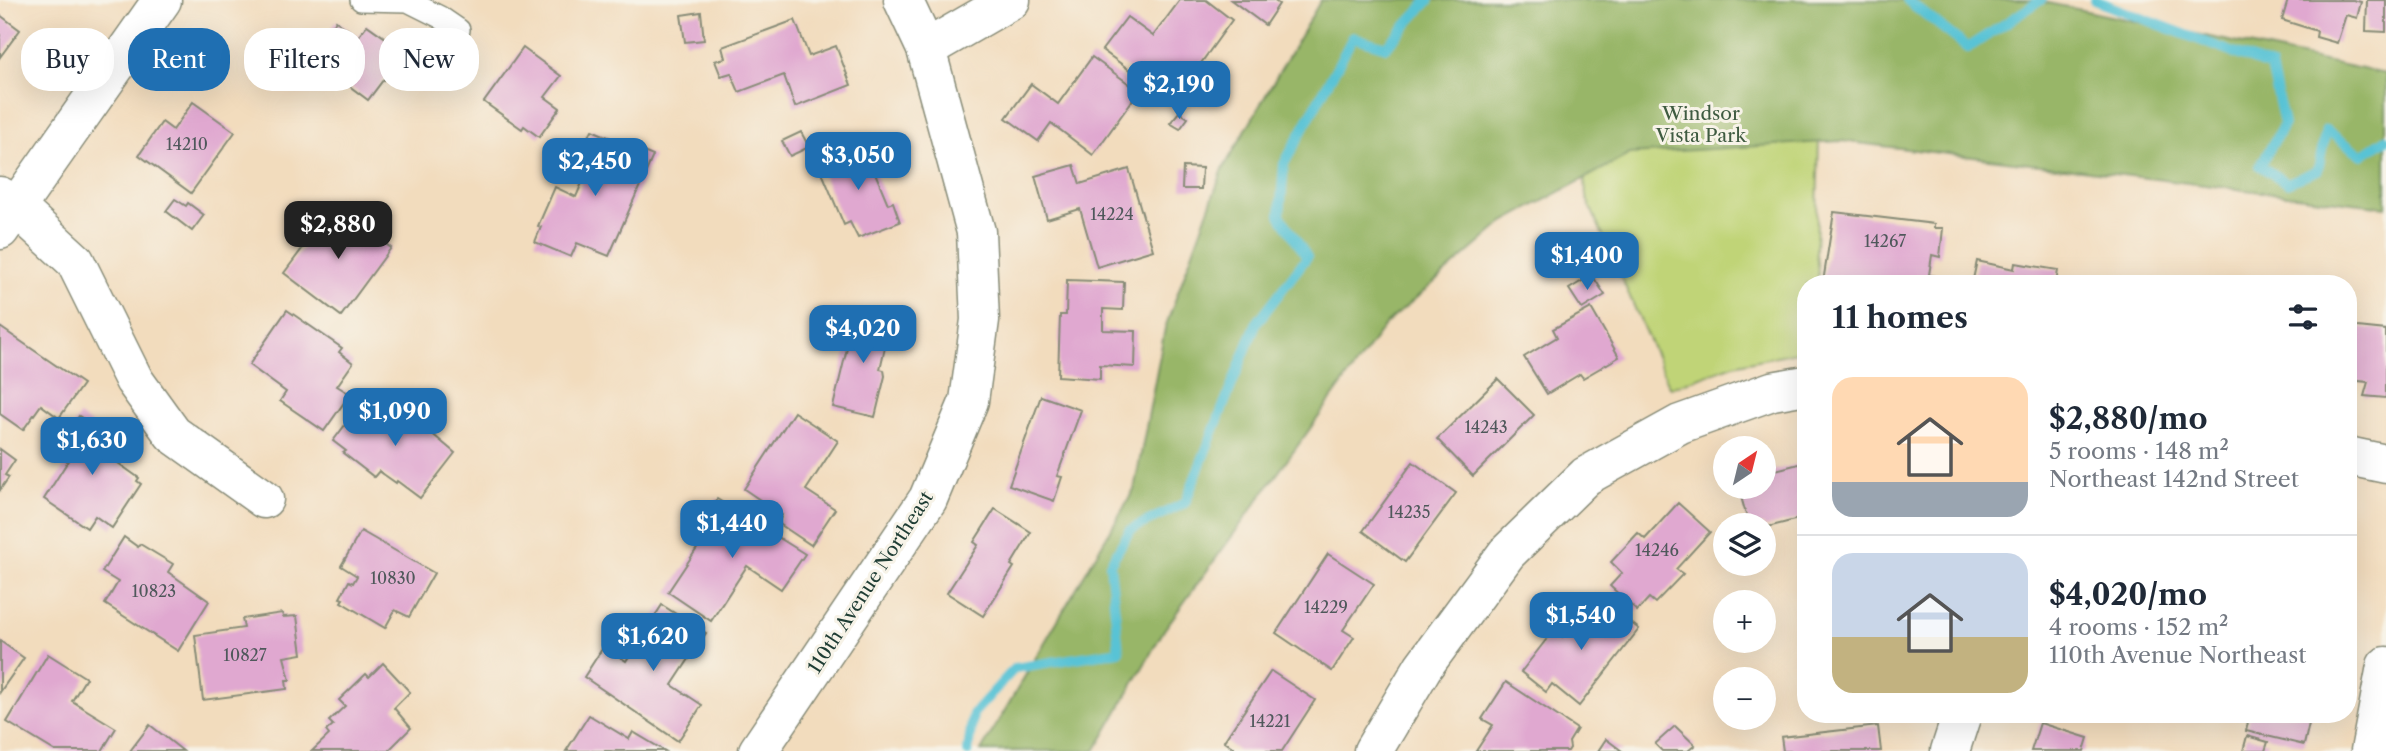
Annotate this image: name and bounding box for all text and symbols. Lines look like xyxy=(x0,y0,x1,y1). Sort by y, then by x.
chip: Buy xyxy=(21,28,114,91)
chip: Rent xyxy=(128,28,230,91)
chip: Filters xyxy=(244,28,365,91)
chip: New xyxy=(379,28,479,91)
pin: $2,190 xyxy=(1122,61,1236,121)
text: $2,190 xyxy=(1143,70,1215,98)
park label: Windsor Vista Park xyxy=(1655,102,1747,147)
pin: $3,050 xyxy=(801,132,915,192)
house number: 14210 xyxy=(166,134,208,154)
pin: $2,450 xyxy=(538,138,652,198)
text: $3,050 xyxy=(821,141,895,169)
text: $2,450 xyxy=(558,147,632,175)
pin: $2,880 xyxy=(281,202,395,261)
house number: 14224 xyxy=(1090,204,1134,224)
text: $2,880 xyxy=(300,210,376,238)
house number: 14267 xyxy=(1864,231,1906,251)
pin: $1,400 xyxy=(1530,232,1644,292)
text: $1,400 xyxy=(1551,241,1623,269)
icon: filters xyxy=(2284,298,2322,336)
text: 11 homes xyxy=(1832,299,1968,336)
pin: $4,020 xyxy=(806,306,920,365)
text: $4,020 xyxy=(825,314,901,342)
pin: $1,090 xyxy=(338,388,452,448)
text: $1,090 xyxy=(359,397,431,425)
text: $2,880/mo xyxy=(2049,400,2207,437)
icon: home xyxy=(1888,405,1972,489)
house number: 14243 xyxy=(1464,417,1508,437)
pin: $1,630 xyxy=(35,418,149,477)
text: $1,630 xyxy=(57,426,127,454)
north arrow xyxy=(1713,436,1776,499)
map controls xyxy=(1713,436,1776,730)
text: 5 rooms · 148 m² xyxy=(2049,437,2229,465)
text: Northeast 142nd Street xyxy=(2049,465,2299,493)
street label: 110th Avenue Northeast xyxy=(803,487,938,678)
pin: $1,440 xyxy=(675,500,789,560)
house number: 14235 xyxy=(1388,502,1430,522)
text: $1,440 xyxy=(696,509,768,537)
button: layers xyxy=(1713,513,1776,576)
house number: 14246 xyxy=(1635,540,1679,560)
house number: 10830 xyxy=(370,568,416,588)
text: $4,020/mo xyxy=(2049,576,2207,613)
house number: 10823 xyxy=(132,581,176,601)
icon: home xyxy=(1888,581,1972,665)
button: + xyxy=(1713,590,1776,653)
pin: $1,540 xyxy=(1524,592,1638,652)
house number: 14229 xyxy=(1304,597,1348,617)
text: $1,540 xyxy=(1546,601,1616,629)
text: 4 rooms · 152 m² xyxy=(2049,613,2229,641)
pin: $1,620 xyxy=(596,614,710,673)
text: $1,620 xyxy=(617,622,689,650)
text: 110th Avenue Northeast xyxy=(2049,641,2306,669)
house number: 10827 xyxy=(223,645,267,665)
button: − xyxy=(1713,667,1776,730)
house number: 14221 xyxy=(1249,711,1291,731)

